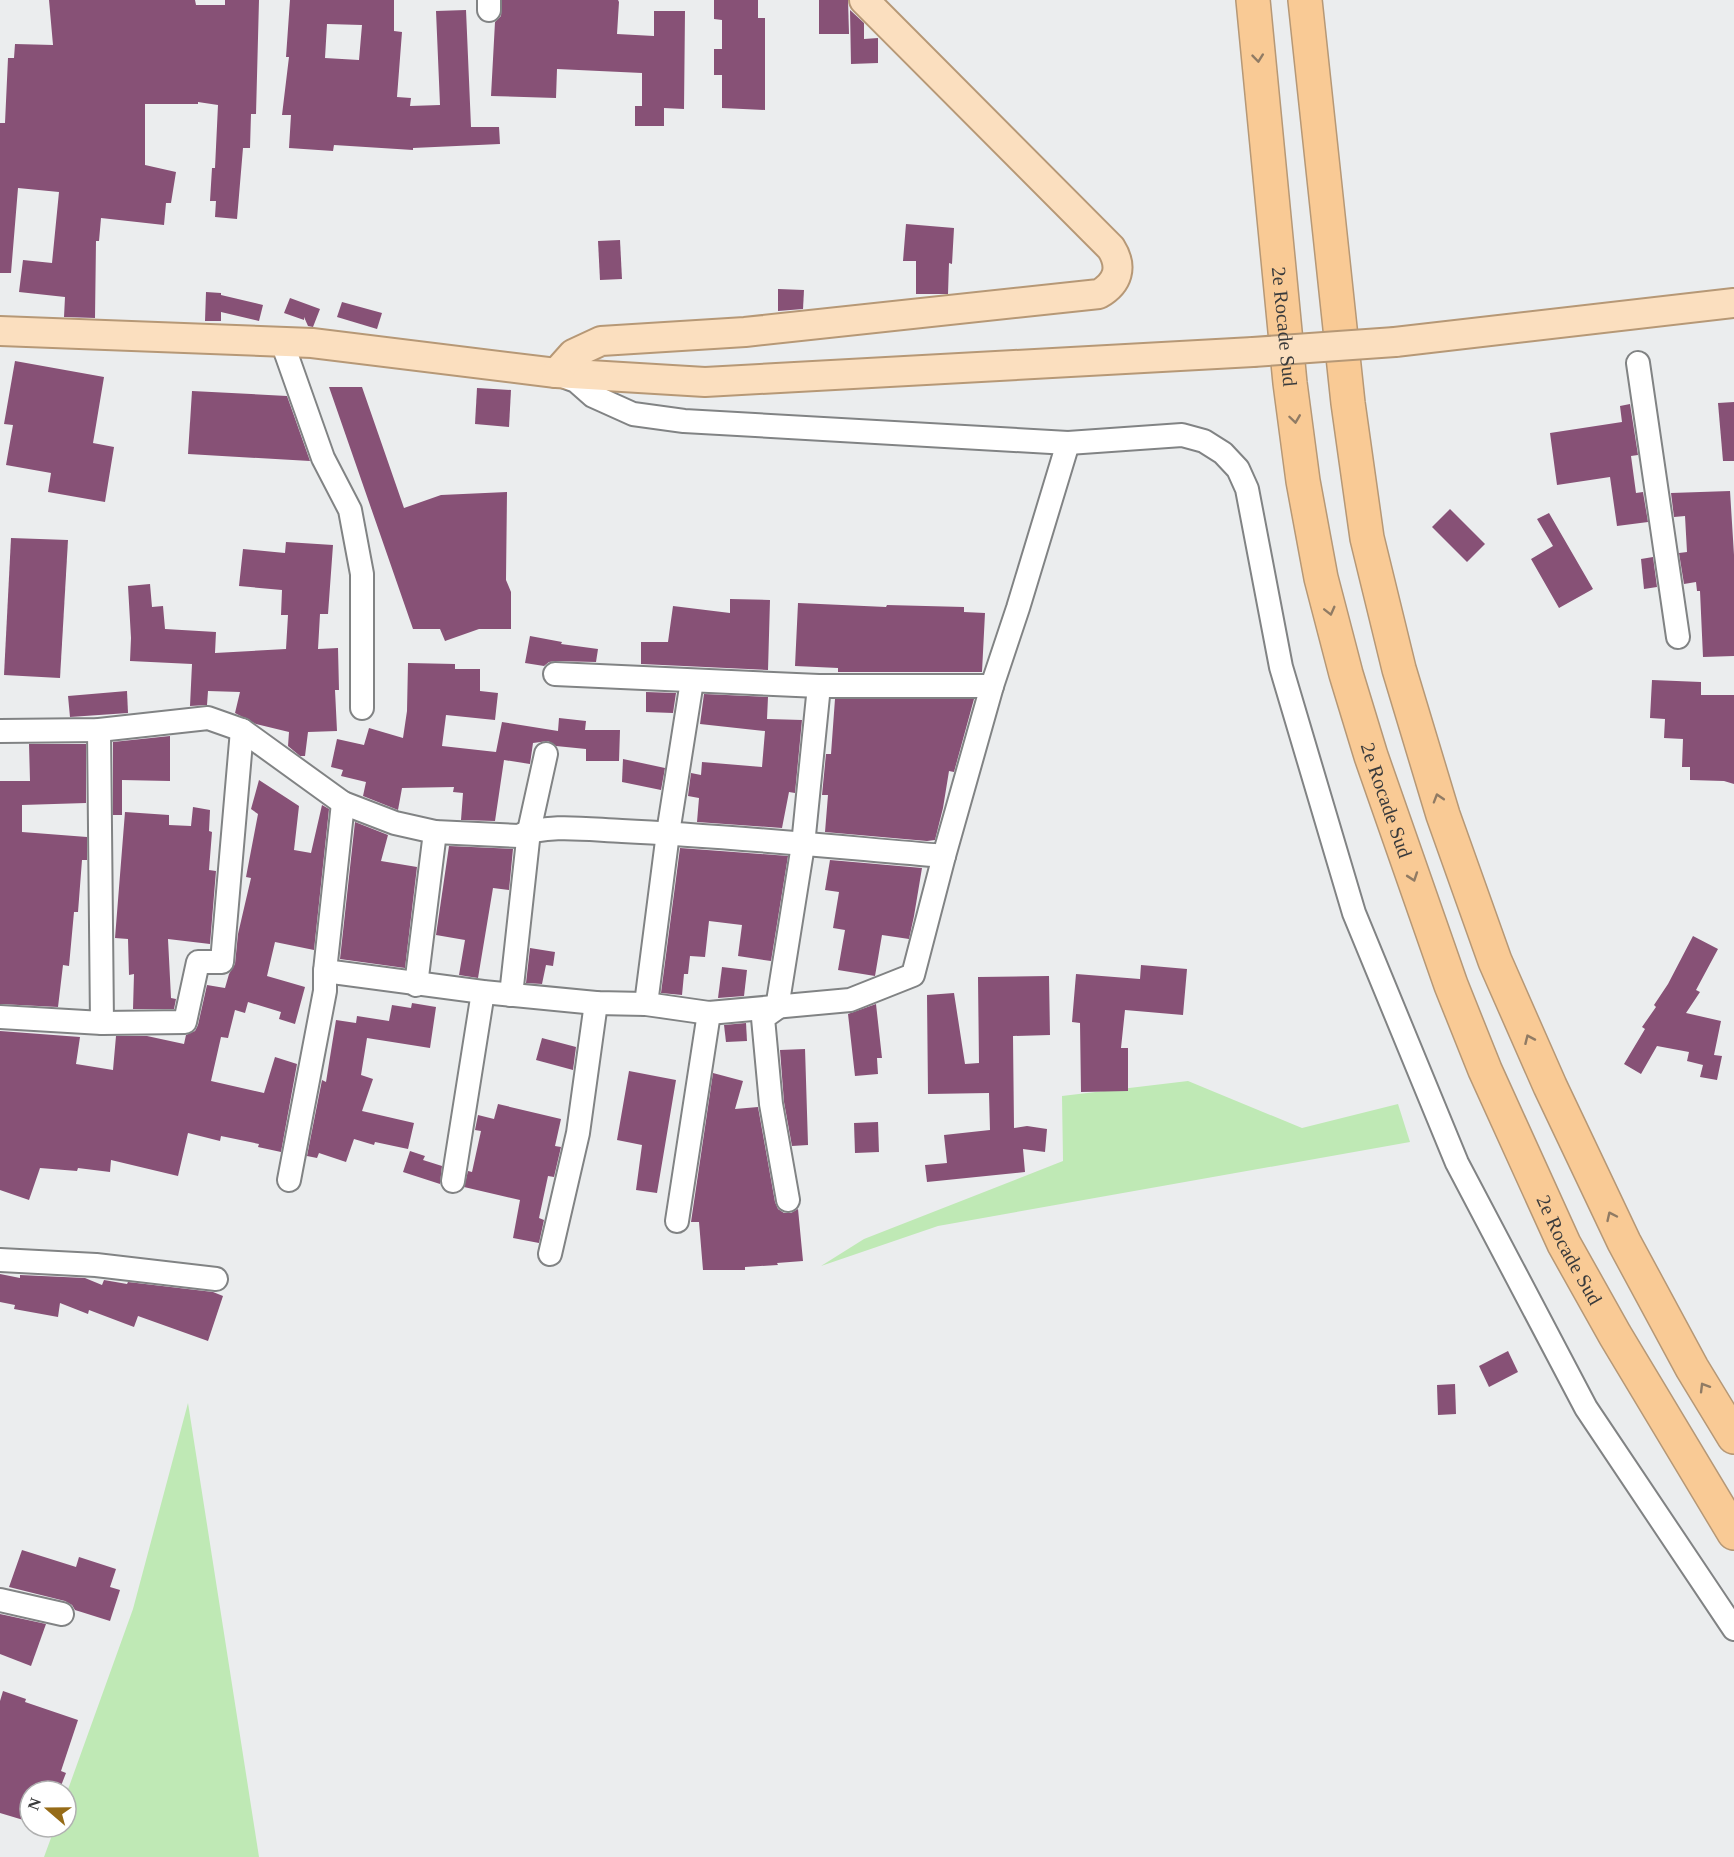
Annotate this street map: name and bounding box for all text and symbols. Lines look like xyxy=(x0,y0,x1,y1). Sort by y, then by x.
one-way arrow xyxy=(1252,54,1264,63)
street label: 2e Rocade Sud xyxy=(1268,266,1301,387)
one-way arrow xyxy=(1288,415,1300,424)
one-way arrow xyxy=(1322,606,1335,616)
street label: 2e Rocade Sud xyxy=(1357,740,1417,860)
one-way arrow xyxy=(1433,793,1445,804)
one-way arrow xyxy=(1406,871,1419,882)
one-way arrow xyxy=(1524,1034,1536,1045)
street label: 2e Rocade Sud xyxy=(1532,1192,1607,1308)
one-way arrow xyxy=(1607,1211,1619,1222)
one-way arrow xyxy=(1699,1383,1711,1393)
north arrow xyxy=(18,1779,78,1839)
text: N xyxy=(24,1795,44,1812)

